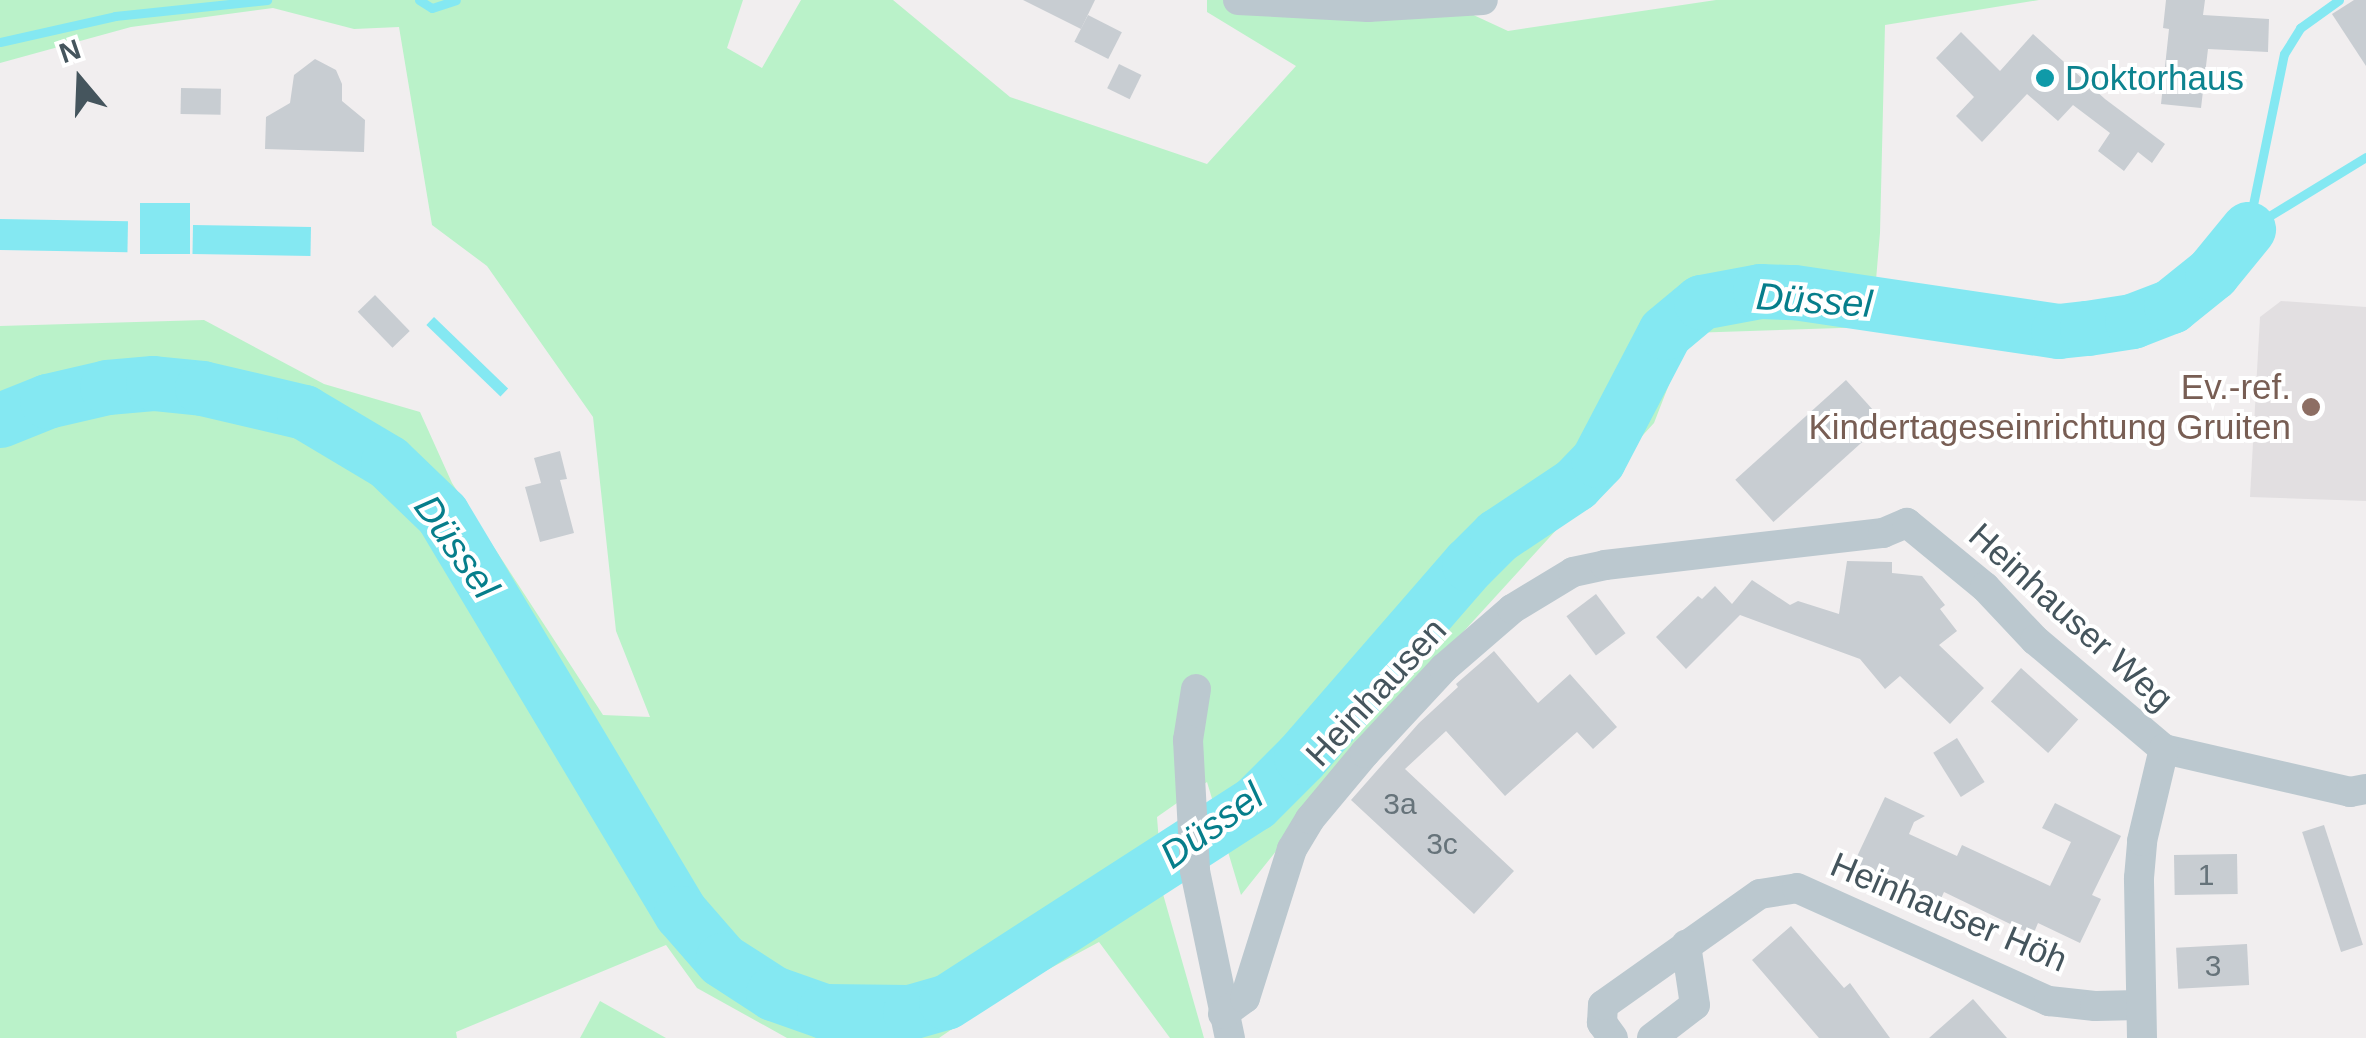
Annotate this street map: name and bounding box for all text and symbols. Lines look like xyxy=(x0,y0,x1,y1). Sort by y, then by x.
north arrow xyxy=(30,30,130,130)
text: N xyxy=(55,33,85,69)
place label: Doktorhaus xyxy=(2065,57,2244,99)
marker: Doktorhaus xyxy=(2034,67,2056,89)
water label: Düssel xyxy=(1754,274,1874,328)
place label: Ev.-ref. Kindertageseinrichtung Gruiten xyxy=(1808,366,2291,448)
marker: Ev.-ref. Kindertageseinrichtung Gruiten xyxy=(2300,396,2322,418)
water label: Düssel xyxy=(404,486,508,608)
street label: Heinhauser Weg xyxy=(1960,514,2182,720)
street label: Heinhausen xyxy=(1297,609,1455,775)
water label: Düssel xyxy=(1152,773,1272,879)
house number: 3a xyxy=(1383,786,1417,822)
house number: 3c xyxy=(1426,826,1458,862)
street label: Heinhauser Höh xyxy=(1824,843,2074,981)
house number: 1 xyxy=(2198,857,2214,893)
house number: 3 xyxy=(2205,948,2221,984)

